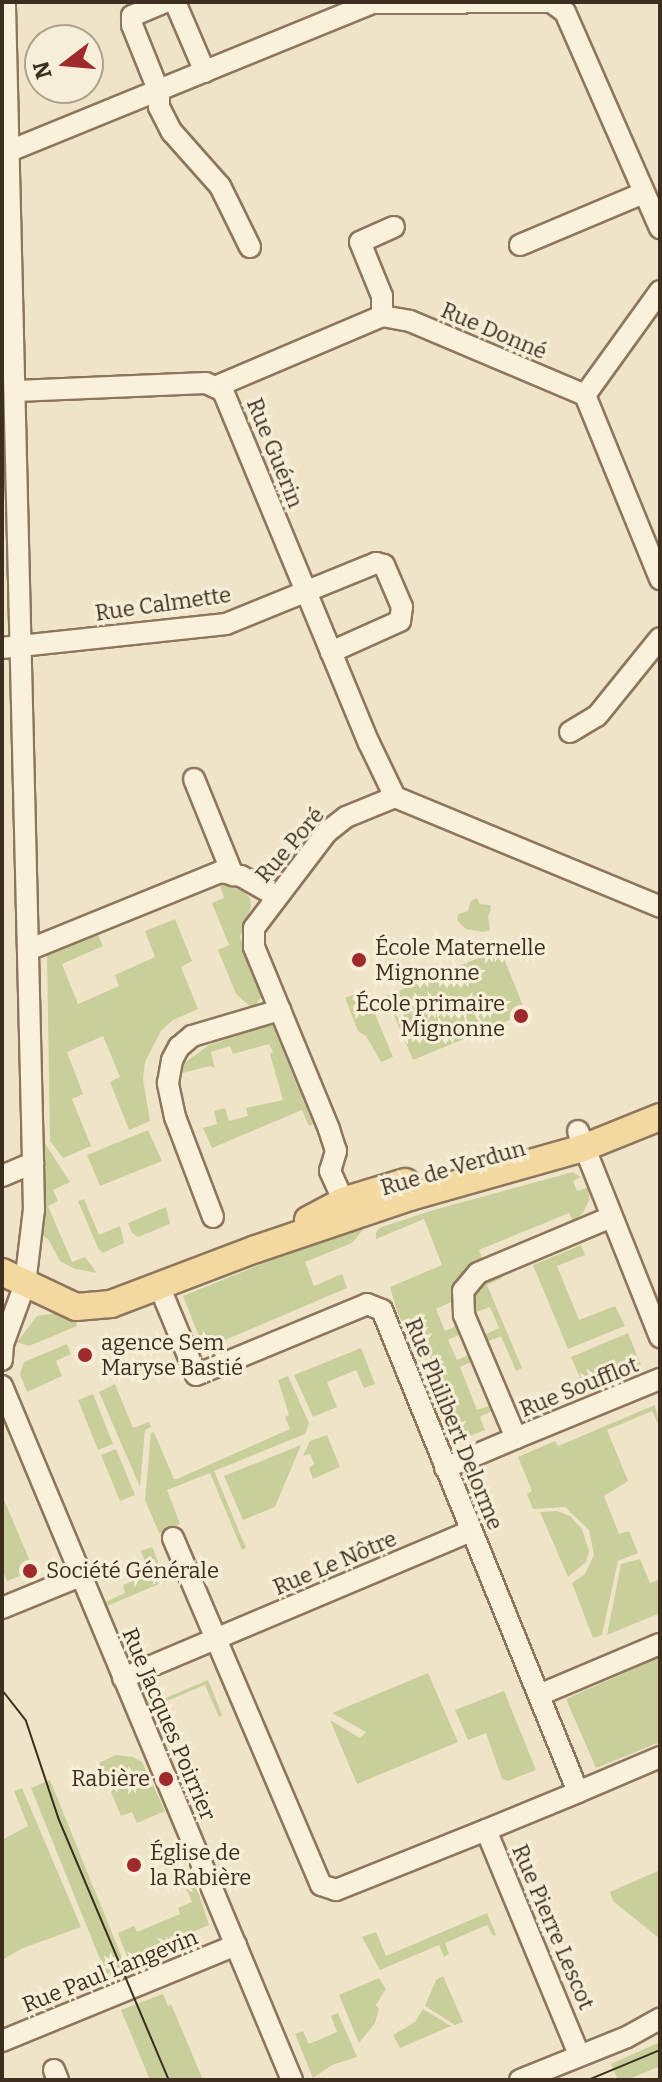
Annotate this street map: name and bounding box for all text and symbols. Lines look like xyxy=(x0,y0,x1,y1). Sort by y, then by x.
north arrow xyxy=(24,24,104,104)
text: N xyxy=(27,58,58,82)
street label: Rue Donné xyxy=(437,297,551,365)
street label: Rue Guérin xyxy=(241,394,309,512)
street label: Rue Calmette xyxy=(93,581,233,627)
street label: Rue Poré xyxy=(250,802,330,888)
place label: École Maternelle Mignonne xyxy=(375,934,546,986)
marker: École Maternelle Mignonne xyxy=(350,951,368,969)
place label: École primaire Mignonne xyxy=(355,990,505,1042)
marker: École primaire Mignonne xyxy=(512,1007,530,1025)
street label: Rue de Verdun xyxy=(378,1135,528,1201)
street label: Rue Philibert Delorme xyxy=(399,1314,509,1534)
place label: agence Sem Maryse Bastié xyxy=(101,1329,243,1380)
marker: agence Sem Maryse Bastié xyxy=(76,1346,94,1364)
street label: Rue Soufflot xyxy=(516,1351,642,1423)
street label: Rue Le Nôtre xyxy=(269,1525,401,1601)
place label: Société Générale xyxy=(46,1558,219,1584)
marker: Société Générale xyxy=(21,1562,39,1580)
street label: Rue Jacques Poirrier xyxy=(117,1624,221,1824)
place label: Rabière xyxy=(71,1766,150,1792)
marker: Rabière xyxy=(157,1770,175,1788)
place label: Église de la Rabière xyxy=(150,1839,251,1890)
street label: Rue Pierre Lescot xyxy=(506,1841,600,2013)
marker: Église de la Rabière xyxy=(125,1856,143,1874)
street label: Rue Paul Langevin xyxy=(19,1924,201,2018)

